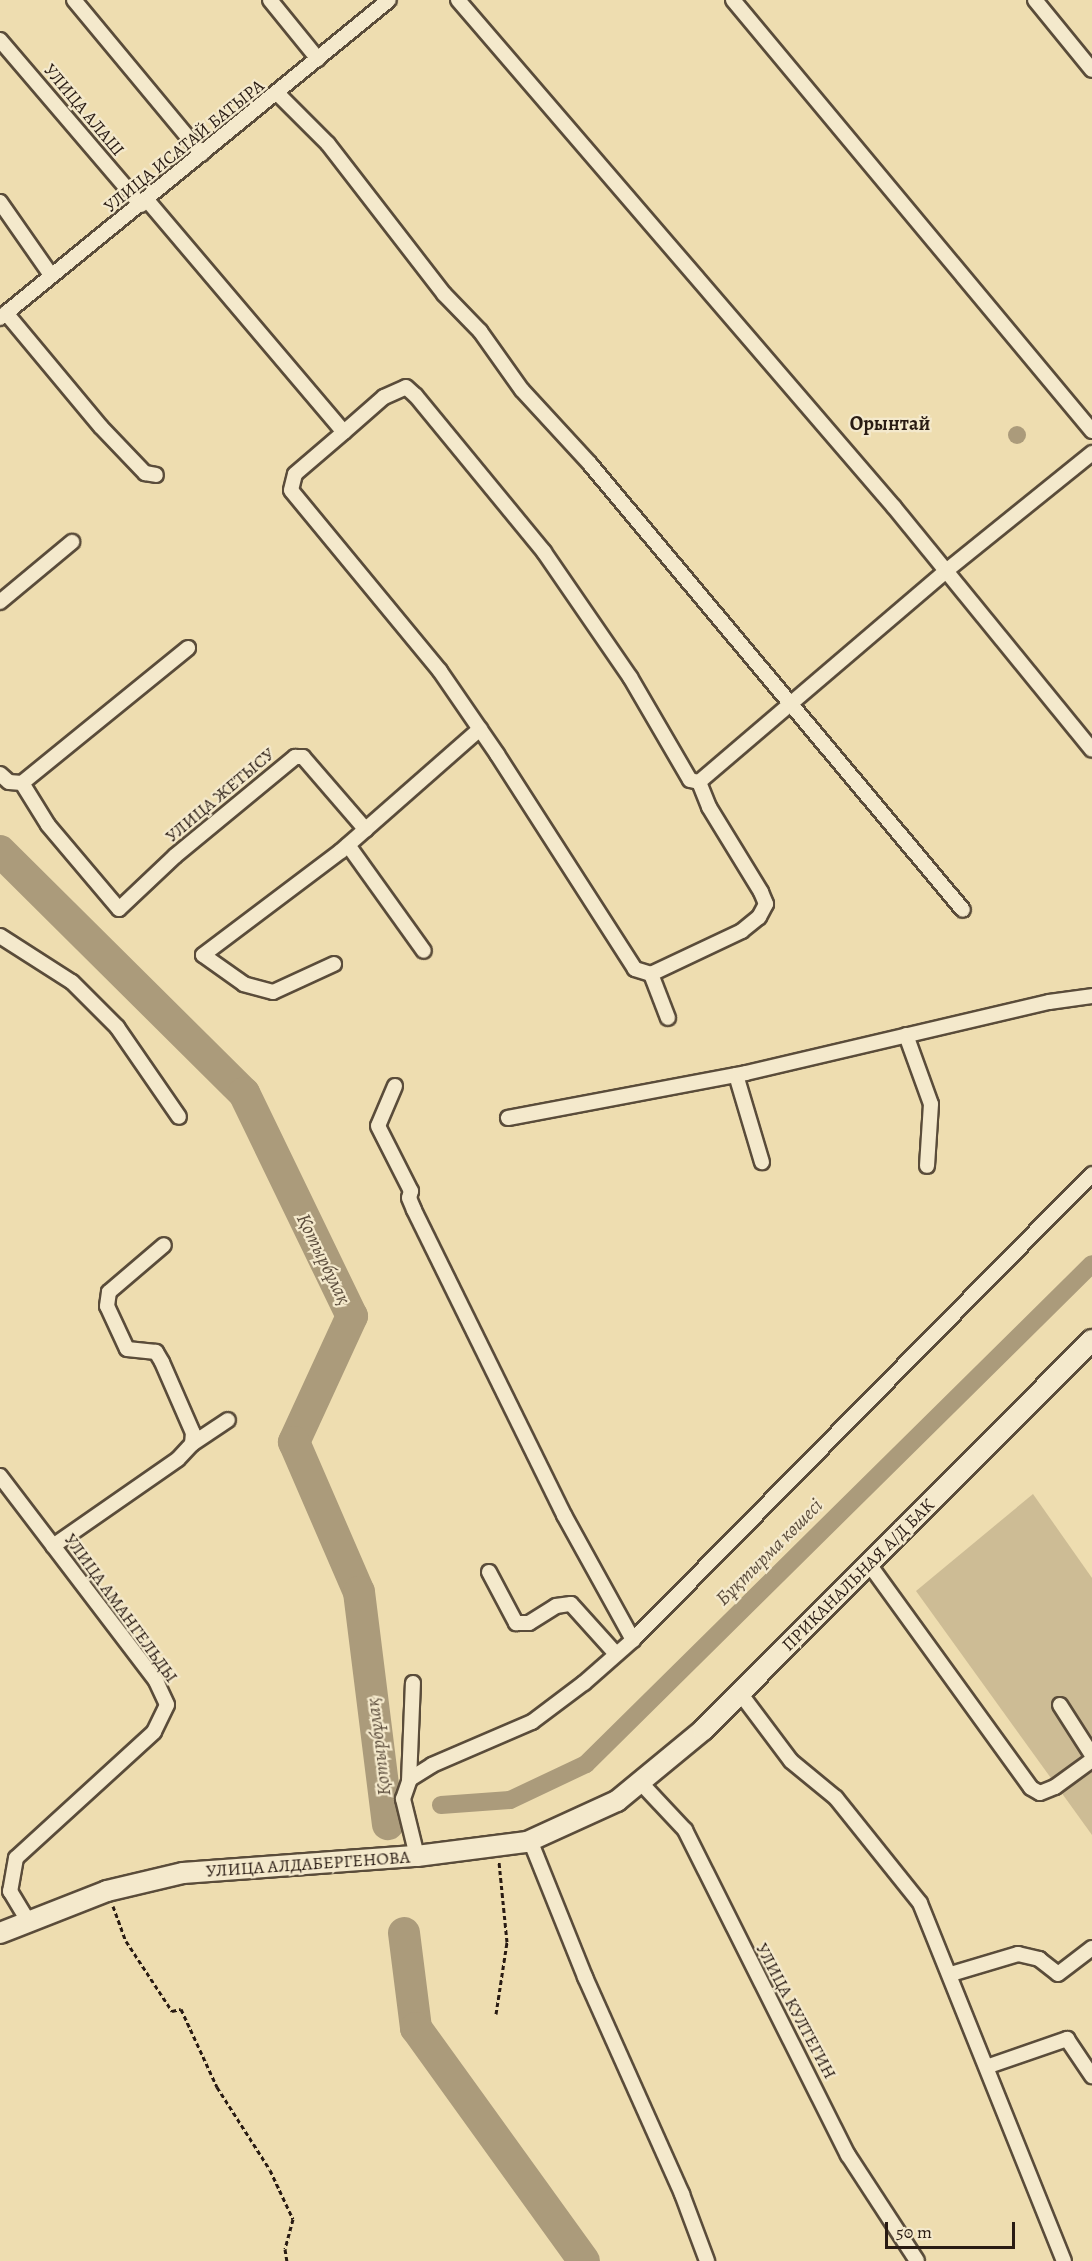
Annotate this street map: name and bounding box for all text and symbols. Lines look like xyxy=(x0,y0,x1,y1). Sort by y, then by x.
street label: УЛИЦА АЛАШ xyxy=(39,59,129,161)
street label: УЛИЦА ИСАТАЙ БАТЫРА xyxy=(100,75,268,217)
district label: Орынтай xyxy=(850,411,930,435)
street label: УЛИЦА ЖЕТЫСУ xyxy=(161,743,279,847)
water label: Қотырбұлақ xyxy=(292,1210,356,1308)
water label: Бұқтырма көшесі xyxy=(711,1494,827,1610)
street label: ПРИКАНАЛЬНАЯ А/Д БАК xyxy=(777,1494,939,1656)
street label: УЛИЦА АМАНГЕЛЬДЫ xyxy=(60,1529,182,1687)
water label: Қотырбұлақ xyxy=(360,1697,396,1797)
street label: УЛИЦА АЛДАБЕРГЕНОВА xyxy=(205,1846,411,1882)
street label: УЛИЦА КУЛТЕГИН xyxy=(751,1939,841,2083)
scale bar xyxy=(888,2210,1018,2248)
text: 50 m xyxy=(896,2220,932,2244)

